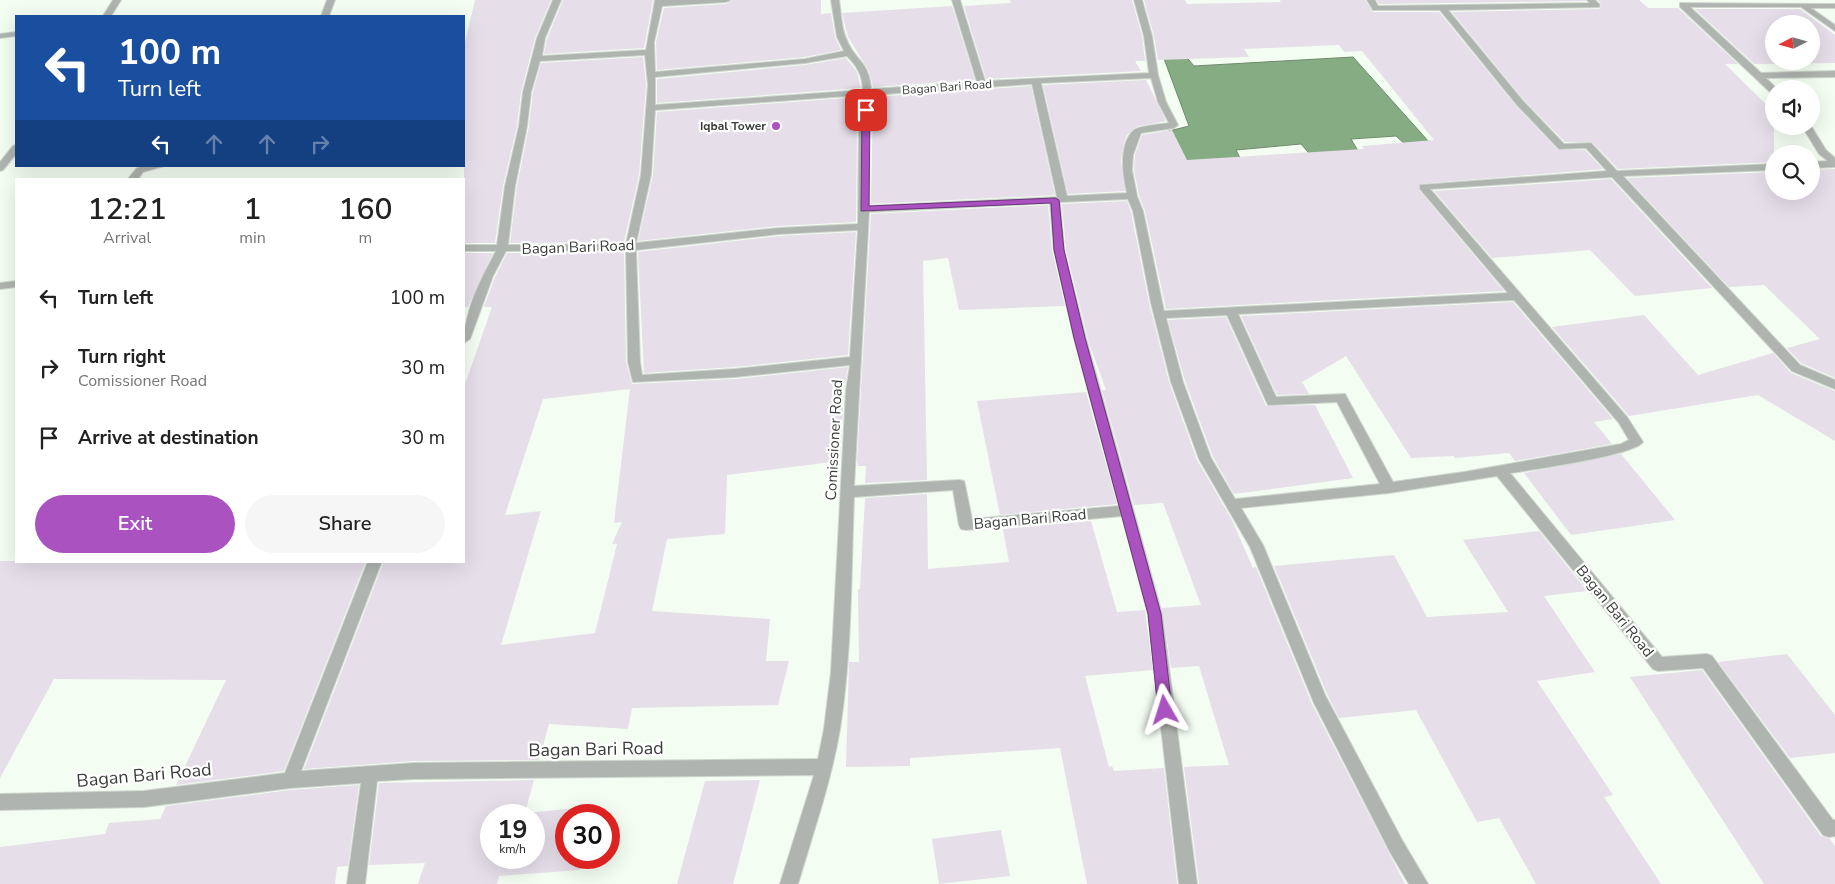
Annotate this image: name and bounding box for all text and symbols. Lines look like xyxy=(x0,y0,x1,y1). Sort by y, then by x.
north arrow xyxy=(1765,15,1820,70)
map controls xyxy=(1765,15,1820,200)
text: 100 m xyxy=(118,29,221,76)
icon: left xyxy=(35,35,100,100)
text: Turn left xyxy=(118,74,201,104)
street label: Bagan Bari Road xyxy=(901,76,993,98)
button: sound xyxy=(1765,80,1820,135)
pin xyxy=(845,89,887,131)
icon: arrive xyxy=(852,96,880,124)
place label: Iqbal Tower xyxy=(700,118,766,134)
marker: Iqbal Tower xyxy=(770,120,782,132)
icon: left xyxy=(147,130,175,158)
icon: ahead xyxy=(200,130,228,158)
icon: ahead xyxy=(253,130,281,158)
icon: right xyxy=(306,130,334,158)
button: search xyxy=(1765,145,1820,200)
text: 12:21 xyxy=(88,189,167,230)
text: 1 xyxy=(244,189,262,230)
text: 160 xyxy=(338,189,392,230)
text: Arrival xyxy=(103,227,151,249)
text: min xyxy=(239,227,266,249)
text: m xyxy=(359,227,372,249)
street label: Bagan Bari Road xyxy=(521,235,635,259)
icon: left xyxy=(35,284,63,312)
text: Turn left xyxy=(78,285,153,311)
text: 100 m xyxy=(390,285,445,311)
text: Turn right xyxy=(78,344,165,370)
icon: right xyxy=(35,354,63,382)
text: 30 m xyxy=(401,355,445,381)
text: Comissioner Road xyxy=(78,370,207,392)
street label: Comissioner Road xyxy=(821,379,847,501)
icon: arrive xyxy=(35,424,63,452)
text: Arrive at destination xyxy=(78,425,259,451)
text: 30 m xyxy=(401,425,445,451)
button: Exit xyxy=(35,495,235,553)
button: Share xyxy=(245,495,445,553)
street label: Bagan Bari Road xyxy=(973,504,1087,534)
street label: Bagan Bari Road xyxy=(1572,561,1658,661)
position arrow xyxy=(1138,683,1190,735)
street label: Bagan Bari Road xyxy=(528,736,664,762)
street label: Bagan Bari Road xyxy=(75,757,213,793)
speed limit sign: 30 xyxy=(555,804,620,869)
text: 19 xyxy=(497,813,528,847)
text: km/h xyxy=(499,841,526,857)

